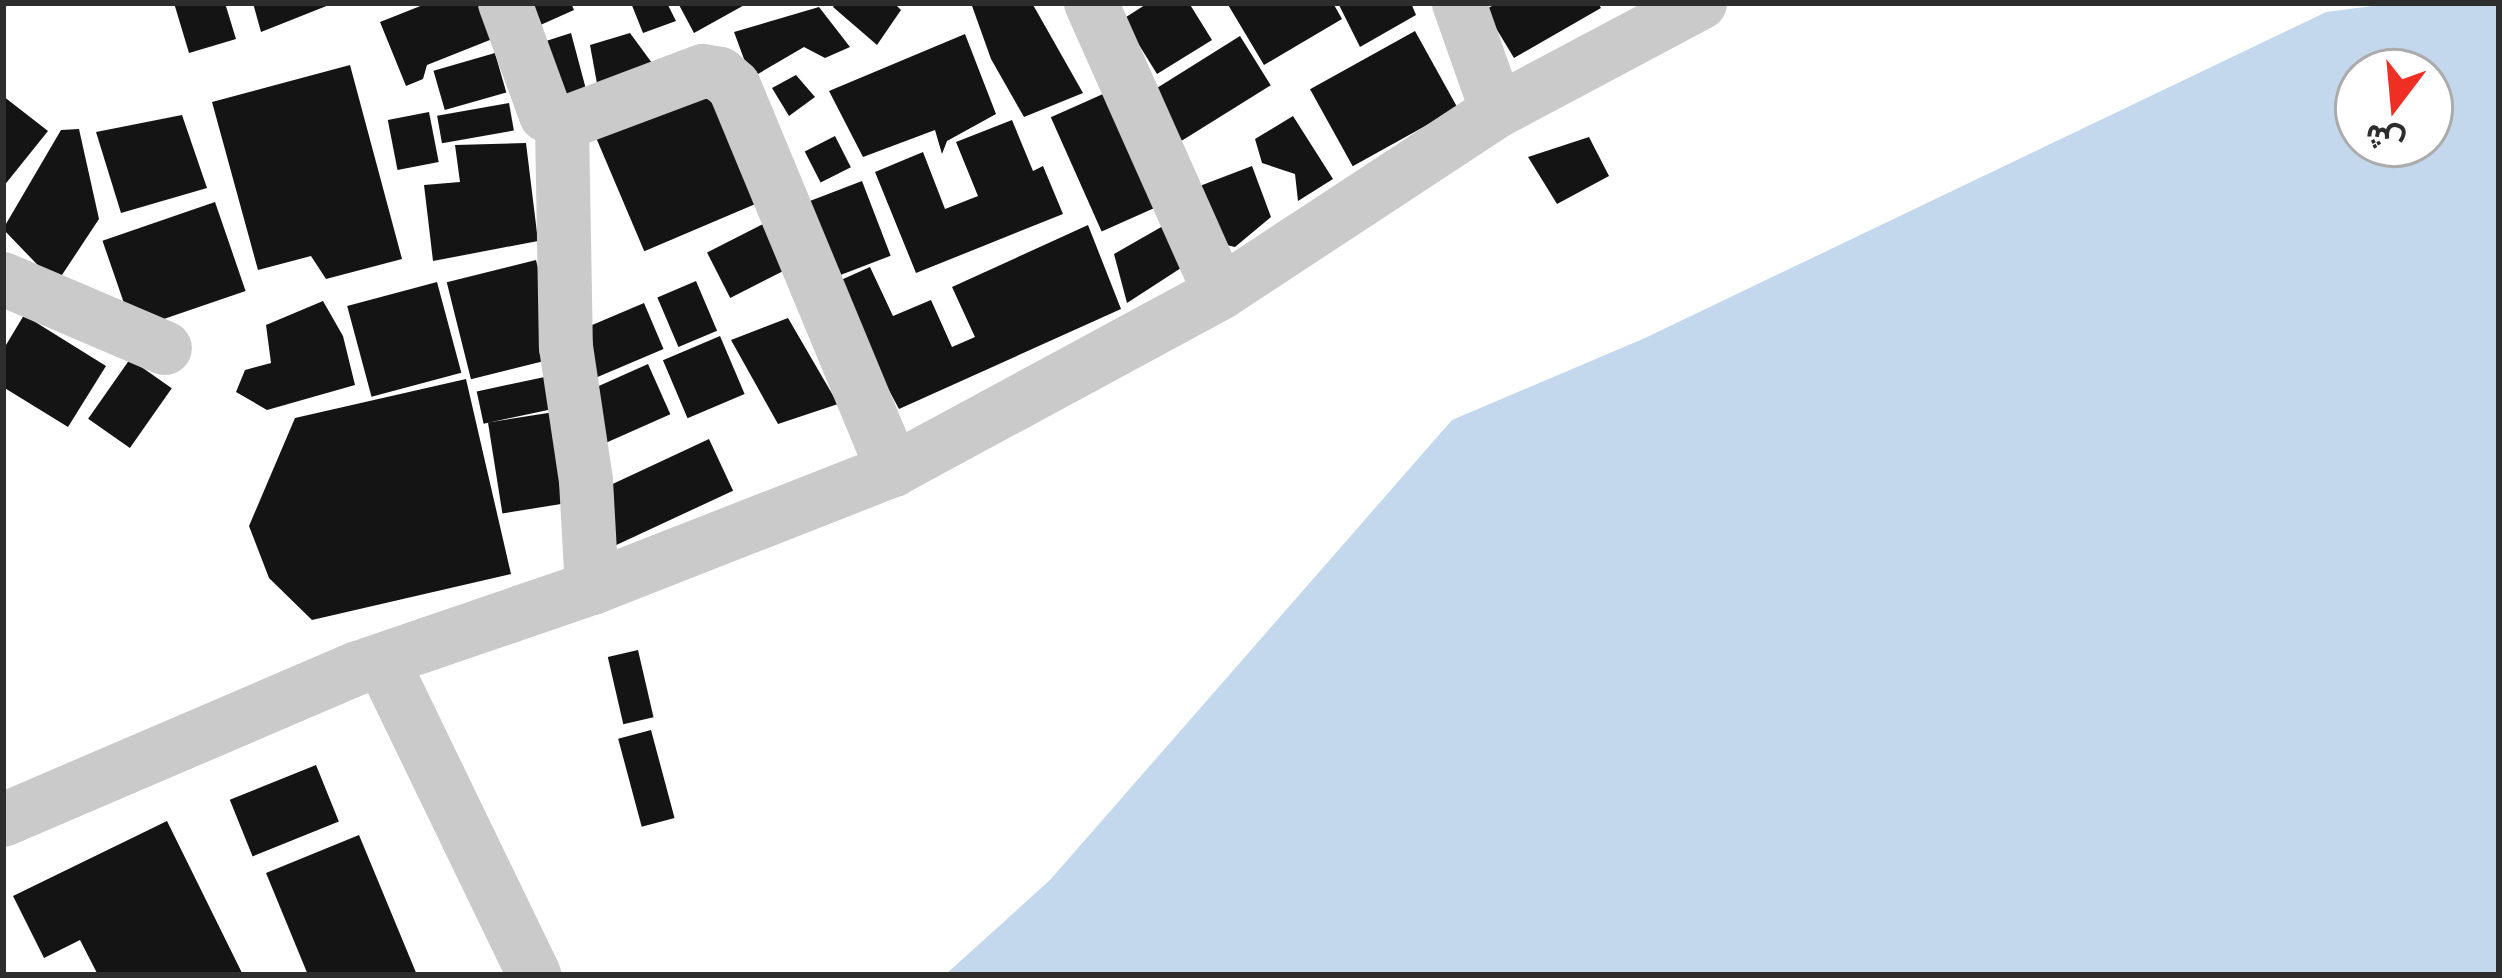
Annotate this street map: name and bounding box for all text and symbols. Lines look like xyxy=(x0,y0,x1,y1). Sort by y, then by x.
north arrow xyxy=(2334,48,2454,168)
text: ش xyxy=(2360,116,2409,164)

